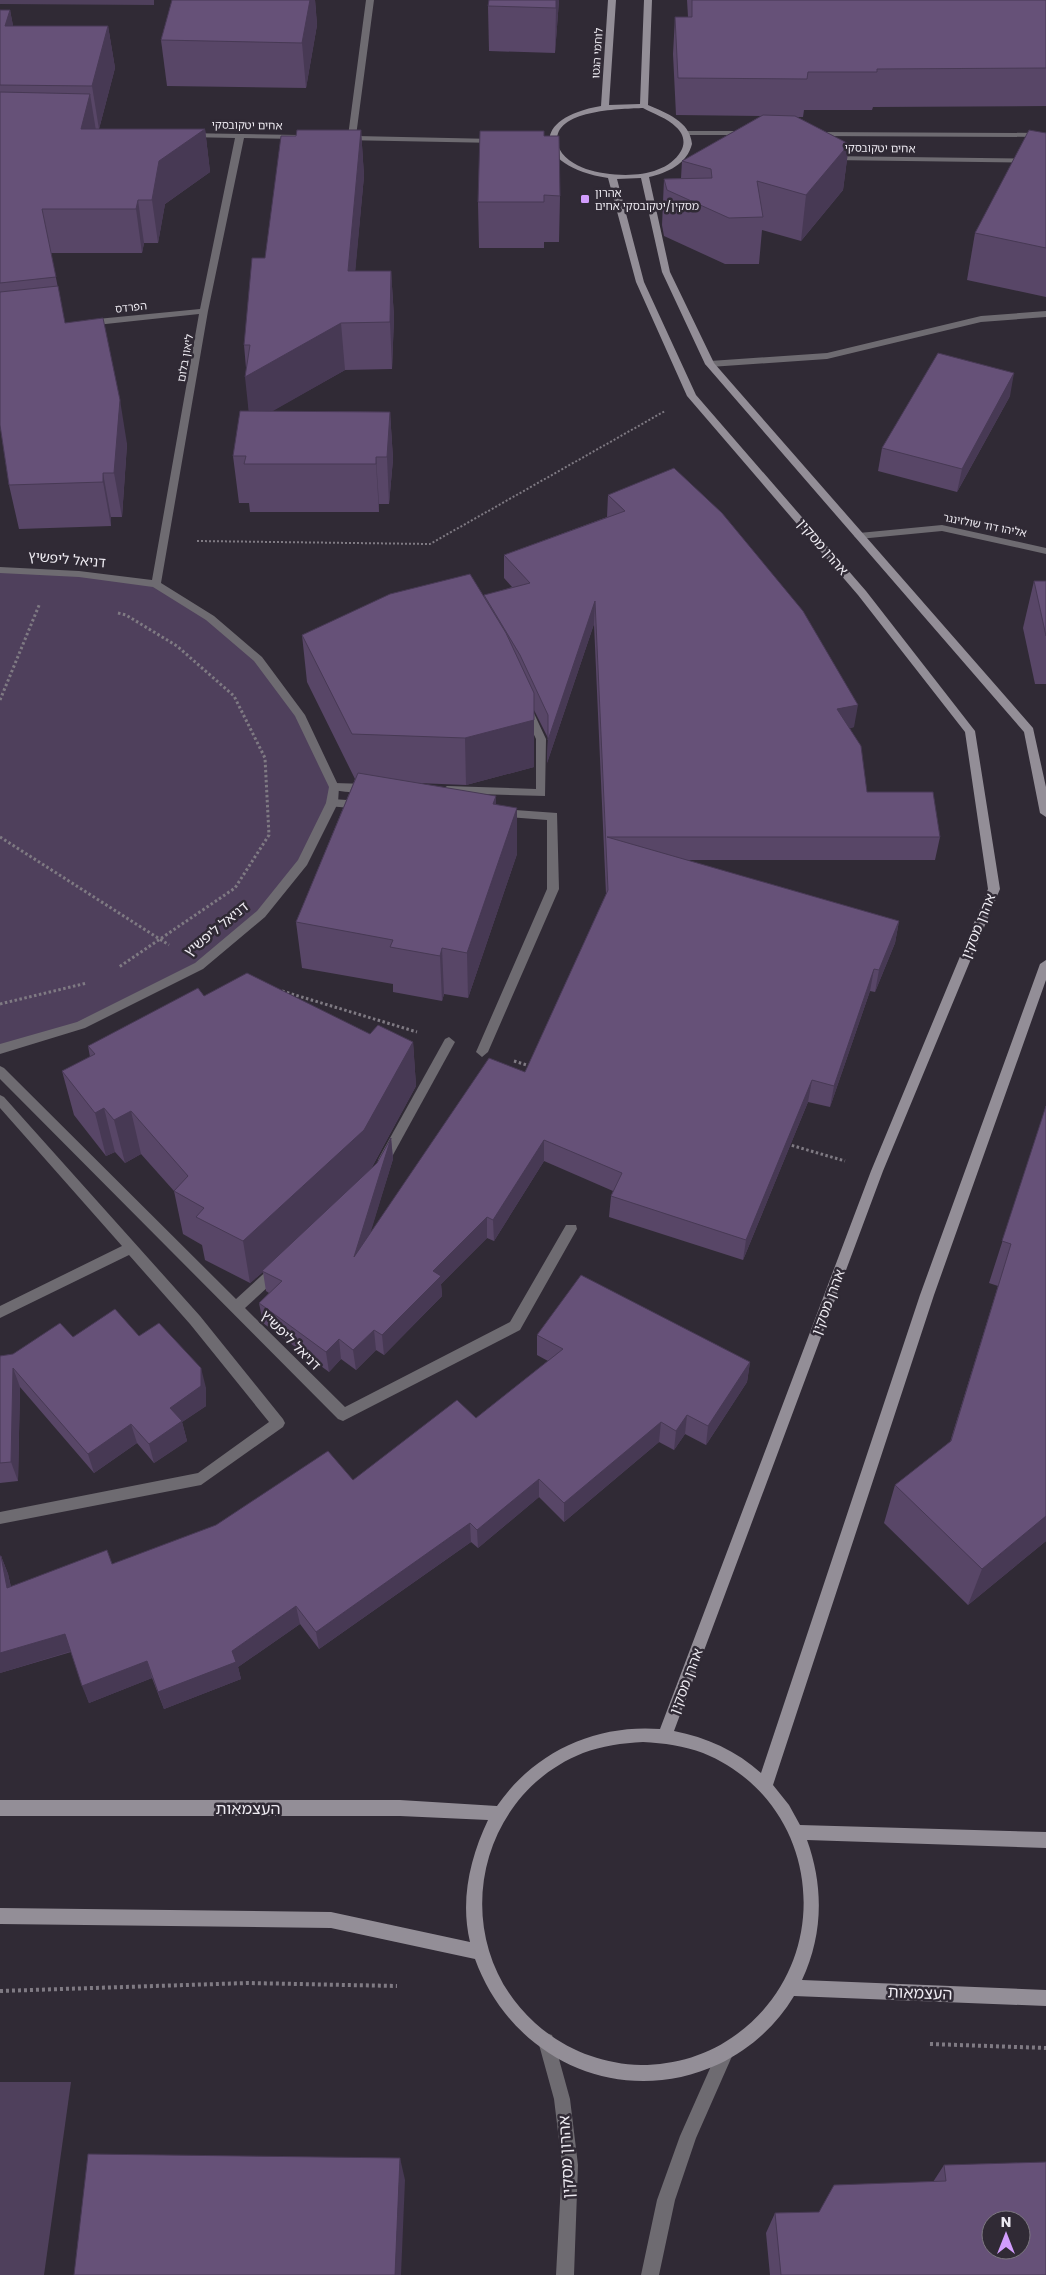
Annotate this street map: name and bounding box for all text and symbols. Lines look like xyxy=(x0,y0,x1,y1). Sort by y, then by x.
street label: לוחמי הגטו xyxy=(587,27,607,79)
street label: אחים יטקובסקי xyxy=(211,116,283,134)
street label: אחים יטקובסקי xyxy=(844,139,916,157)
place label: אהרון מסקין/יטקובסקי אחים xyxy=(595,185,699,214)
marker: אהרון מסקין/יטקובסקי אחים xyxy=(579,193,591,205)
street label: הפרדס xyxy=(114,297,148,317)
street label: ליאון בלום xyxy=(173,332,197,383)
street label: אליהו דוד שולזינגר xyxy=(942,509,1028,541)
street label: אהרן מסקין xyxy=(793,514,853,580)
street label: דניאל ליפשיץ xyxy=(27,546,107,572)
street label: אהרן מסקין xyxy=(956,890,1000,962)
street label: דניאל ליפשיץ xyxy=(179,896,253,961)
street label: אהרן מסקין xyxy=(806,1266,850,1338)
street label: דניאל ליפשיץ xyxy=(256,1305,326,1375)
street label: אהרן מסקין xyxy=(664,1645,708,1717)
street label: העצמאות xyxy=(216,1797,280,1820)
street label: העצמאות xyxy=(887,1980,953,2006)
street label: אהרון מסקין xyxy=(552,2115,580,2199)
north arrow xyxy=(981,2210,1031,2260)
text: N xyxy=(1001,2212,1011,2232)

